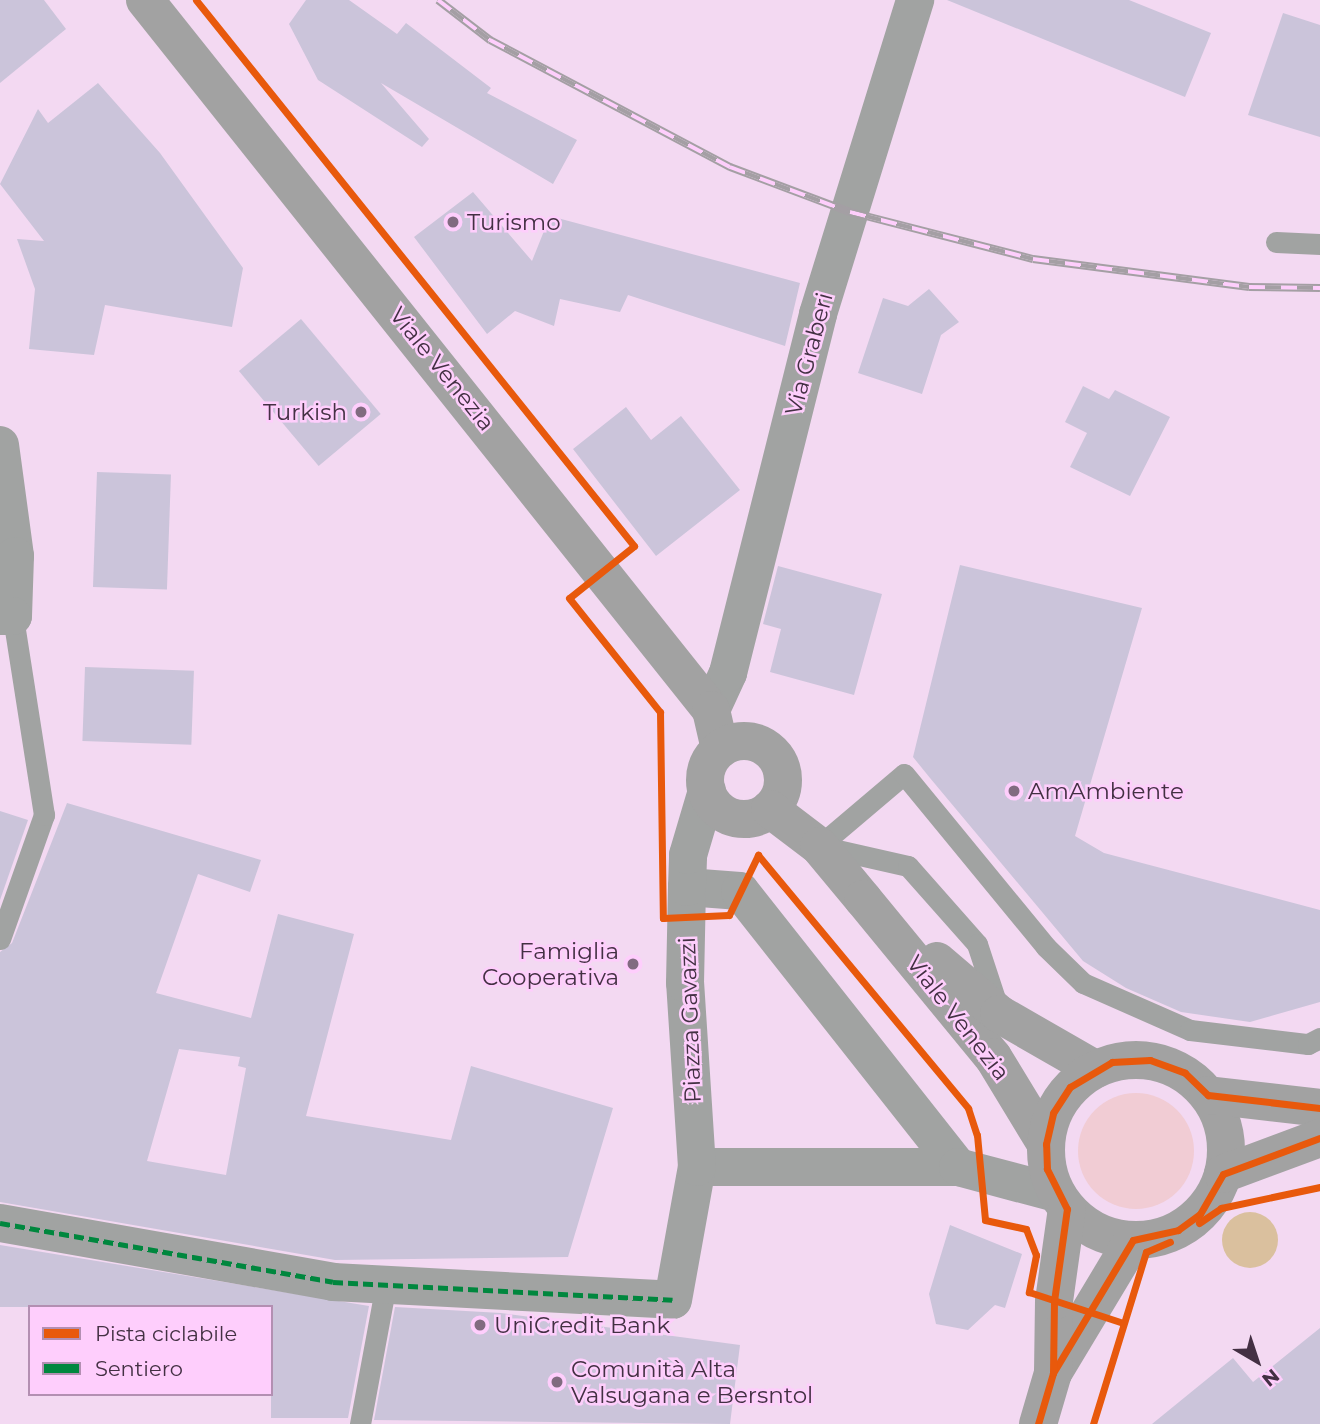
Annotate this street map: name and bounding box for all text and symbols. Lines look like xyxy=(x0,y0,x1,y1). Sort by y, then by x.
place label: Turismo xyxy=(467,208,561,236)
marker: Turismo xyxy=(445,214,461,230)
street label: Via Graberi xyxy=(779,290,839,418)
street label: Viale Venezia xyxy=(384,302,500,436)
place label: Turkish xyxy=(263,398,347,426)
marker: Turkish xyxy=(353,404,369,420)
place label: AmAmbiente xyxy=(1028,777,1184,805)
marker: AmAmbiente xyxy=(1006,783,1022,799)
place label: Famiglia Cooperativa xyxy=(482,937,619,991)
street label: Piazza Gavazzi xyxy=(673,937,707,1103)
street label: Viale Venezia xyxy=(901,950,1015,1086)
marker: Famiglia Cooperativa xyxy=(625,956,641,972)
legend xyxy=(28,1305,273,1396)
place label: UniCredit Bank xyxy=(494,1311,670,1339)
marker: UniCredit Bank xyxy=(472,1317,488,1333)
text: Pista ciclabile xyxy=(95,1321,237,1346)
north arrow xyxy=(1222,1326,1292,1396)
place label: Comunità Alta Valsugana e Bersntol xyxy=(571,1355,813,1409)
text: Sentiero xyxy=(95,1356,183,1381)
text: N xyxy=(1257,1364,1284,1391)
marker: Comunità Alta Valsugana e Bersntol xyxy=(549,1374,565,1390)

